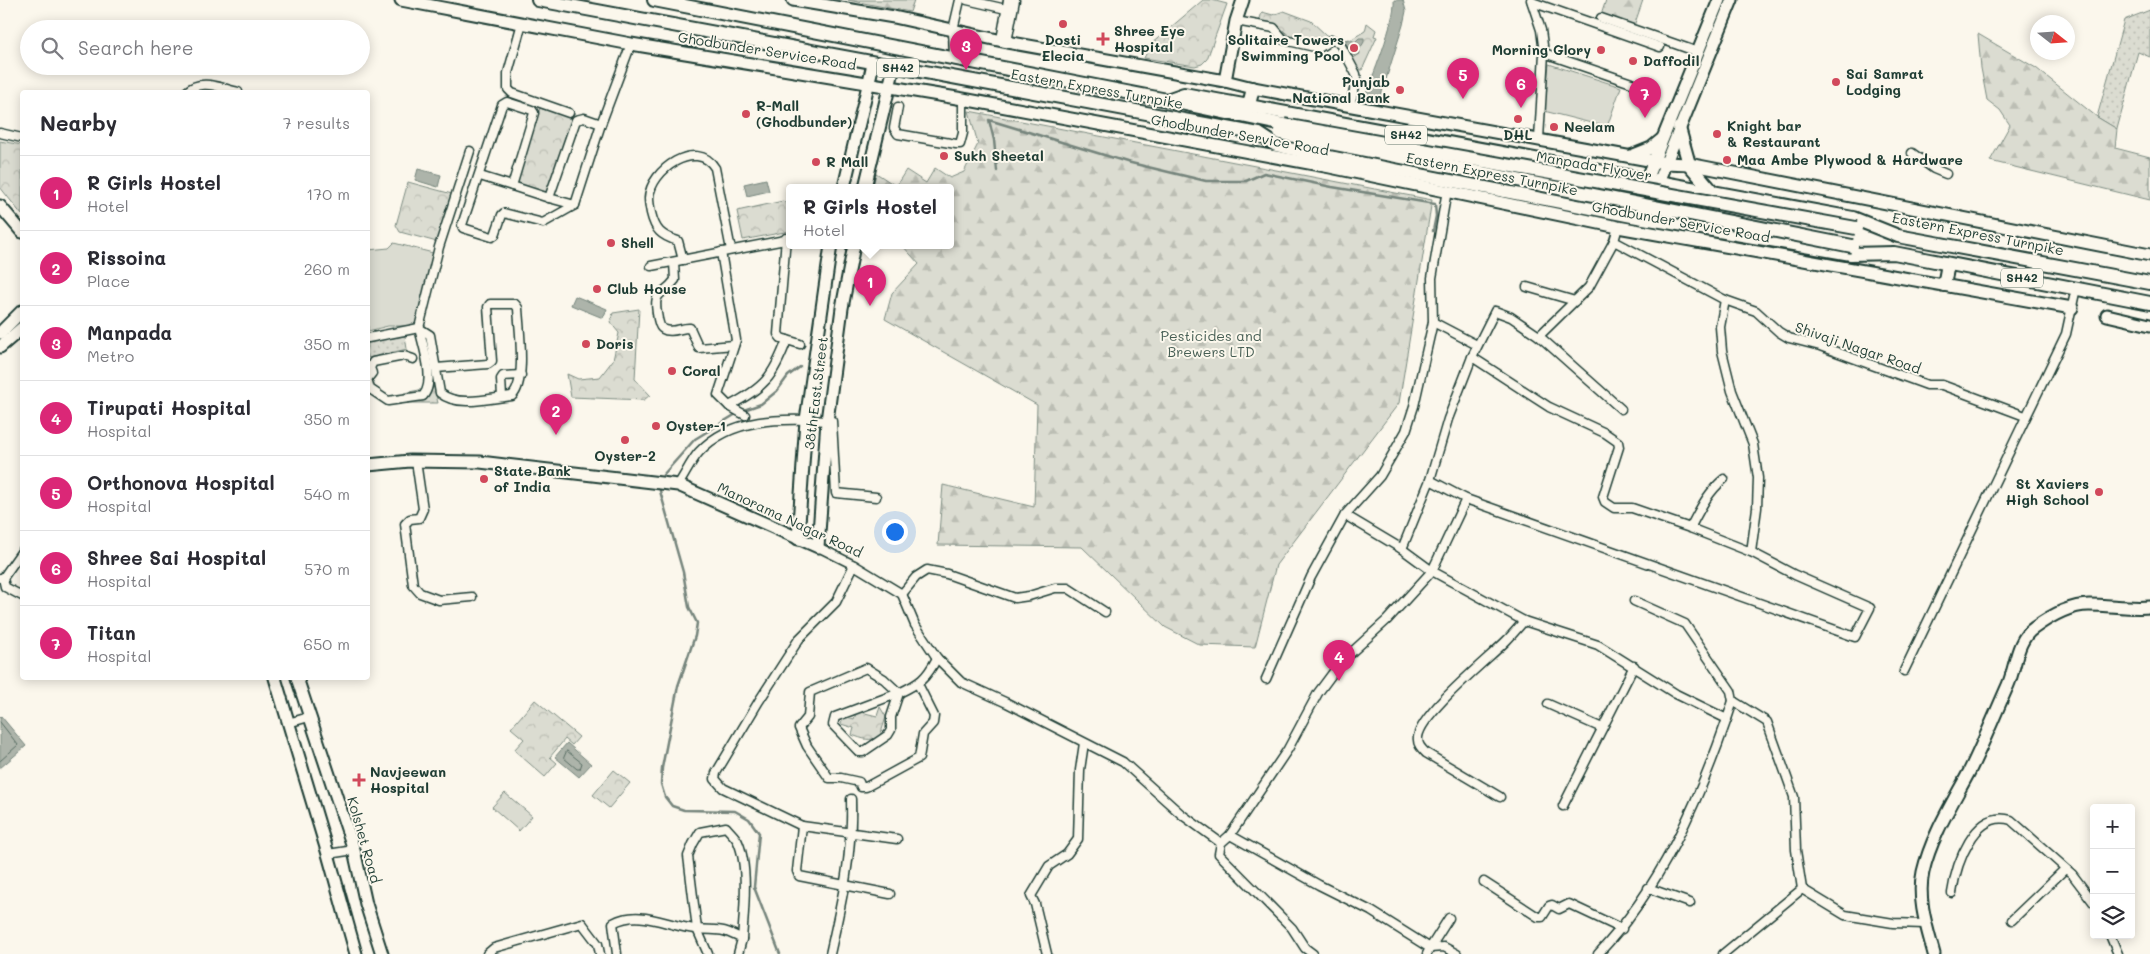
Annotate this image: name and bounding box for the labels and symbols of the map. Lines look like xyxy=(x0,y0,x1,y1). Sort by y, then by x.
north arrow xyxy=(2030,15,2075,60)
marker: Dosti Elecia xyxy=(1057,18,1069,30)
place label: Shree Eye Hospital xyxy=(1114,21,1185,56)
street label: Ghodbunder Service Road xyxy=(677,27,858,74)
pin: 3 xyxy=(950,29,982,70)
place label: Dosti Elecia xyxy=(1042,30,1085,65)
place label: Solitaire Towers Swimming Pool xyxy=(1228,30,1344,65)
marker: Shree Eye Hospital xyxy=(1096,32,1110,46)
place label: Morning Glory xyxy=(1492,40,1591,59)
marker: Solitaire Towers Swimming Pool xyxy=(1348,42,1360,54)
marker: Morning Glory xyxy=(1595,44,1607,56)
place label: Daffodil xyxy=(1643,51,1700,70)
marker: Daffodil xyxy=(1627,55,1639,67)
road number: SH42 xyxy=(877,58,919,78)
pin: 5 xyxy=(1447,58,1479,99)
street label: Eastern Express Turnpike xyxy=(1010,64,1185,113)
place label: Sai Samrat Lodging xyxy=(1846,64,1924,99)
pin: 6 xyxy=(1505,67,1537,108)
place label: Punjab National Bank xyxy=(1292,72,1390,107)
marker: Sai Samrat Lodging xyxy=(1830,76,1842,88)
pin: 7 xyxy=(1629,77,1661,118)
marker: Punjab National Bank xyxy=(1394,84,1406,96)
place label: R-Mall (Ghodbunder) xyxy=(756,96,852,131)
marker: R-Mall (Ghodbunder) xyxy=(740,108,752,120)
street label: Ghodbunder Service Road xyxy=(1150,109,1331,160)
marker: DHL xyxy=(1512,113,1524,125)
place label: Knight bar & Restaurant xyxy=(1727,116,1821,151)
place label: Neelam xyxy=(1564,117,1615,136)
marker: Neelam xyxy=(1548,121,1560,133)
place label: DHL xyxy=(1503,125,1533,144)
road number: SH42 xyxy=(1385,126,1427,144)
marker: Knight bar & Restaurant xyxy=(1711,128,1723,140)
place label: Sukh Sheetal xyxy=(954,146,1044,165)
street label: Manpada Flyover xyxy=(1535,146,1653,185)
street label: Eastern Express Turnpike xyxy=(1405,148,1580,199)
marker: Sukh Sheetal xyxy=(938,150,950,162)
place label: Maa Ambe Plywood & Hardware xyxy=(1737,150,1963,169)
place label: R Mall xyxy=(826,152,868,171)
marker: Maa Ambe Plywood & Hardware xyxy=(1721,154,1733,166)
marker: R Mall xyxy=(810,156,822,168)
street label: Ghodbunder Service Road xyxy=(1591,196,1772,247)
street label: Eastern Express Turnpike xyxy=(1891,208,2066,259)
place label: Shell xyxy=(621,233,654,252)
marker: Shell xyxy=(605,237,617,249)
pin: 1 xyxy=(854,265,886,306)
road number: SH42 xyxy=(2001,268,2043,288)
place label: Club House xyxy=(607,279,686,298)
marker: Club House xyxy=(591,283,603,295)
street label: Shivaji Nagar Road xyxy=(1793,317,1924,378)
park label: Pesticides and Brewers LTD xyxy=(1160,326,1262,361)
place label: Doris xyxy=(596,334,634,353)
street label: 38th East Street xyxy=(799,335,832,451)
marker: Doris xyxy=(580,338,592,350)
place label: Coral xyxy=(682,361,721,380)
marker: Coral xyxy=(666,365,678,377)
pin: 2 xyxy=(540,394,572,435)
place label: Oyster-1 xyxy=(666,416,726,435)
marker: Oyster-1 xyxy=(650,420,662,432)
marker: Oyster-2 xyxy=(619,434,631,446)
place label: Oyster-2 xyxy=(594,446,656,465)
place label: State Bank of India xyxy=(494,461,571,496)
marker: State Bank of India xyxy=(478,473,490,485)
place label: St Xaviers High School xyxy=(2005,474,2089,509)
street label: Manorama Nagar Road xyxy=(714,477,866,562)
marker: St Xaviers High School xyxy=(2093,486,2105,498)
your location xyxy=(882,519,908,545)
pin: 4 xyxy=(1323,640,1355,681)
place label: Navjeewan Hospital xyxy=(370,762,446,797)
marker: Navjeewan Hospital xyxy=(352,773,366,787)
street label: Kolshet Road xyxy=(343,794,386,885)

